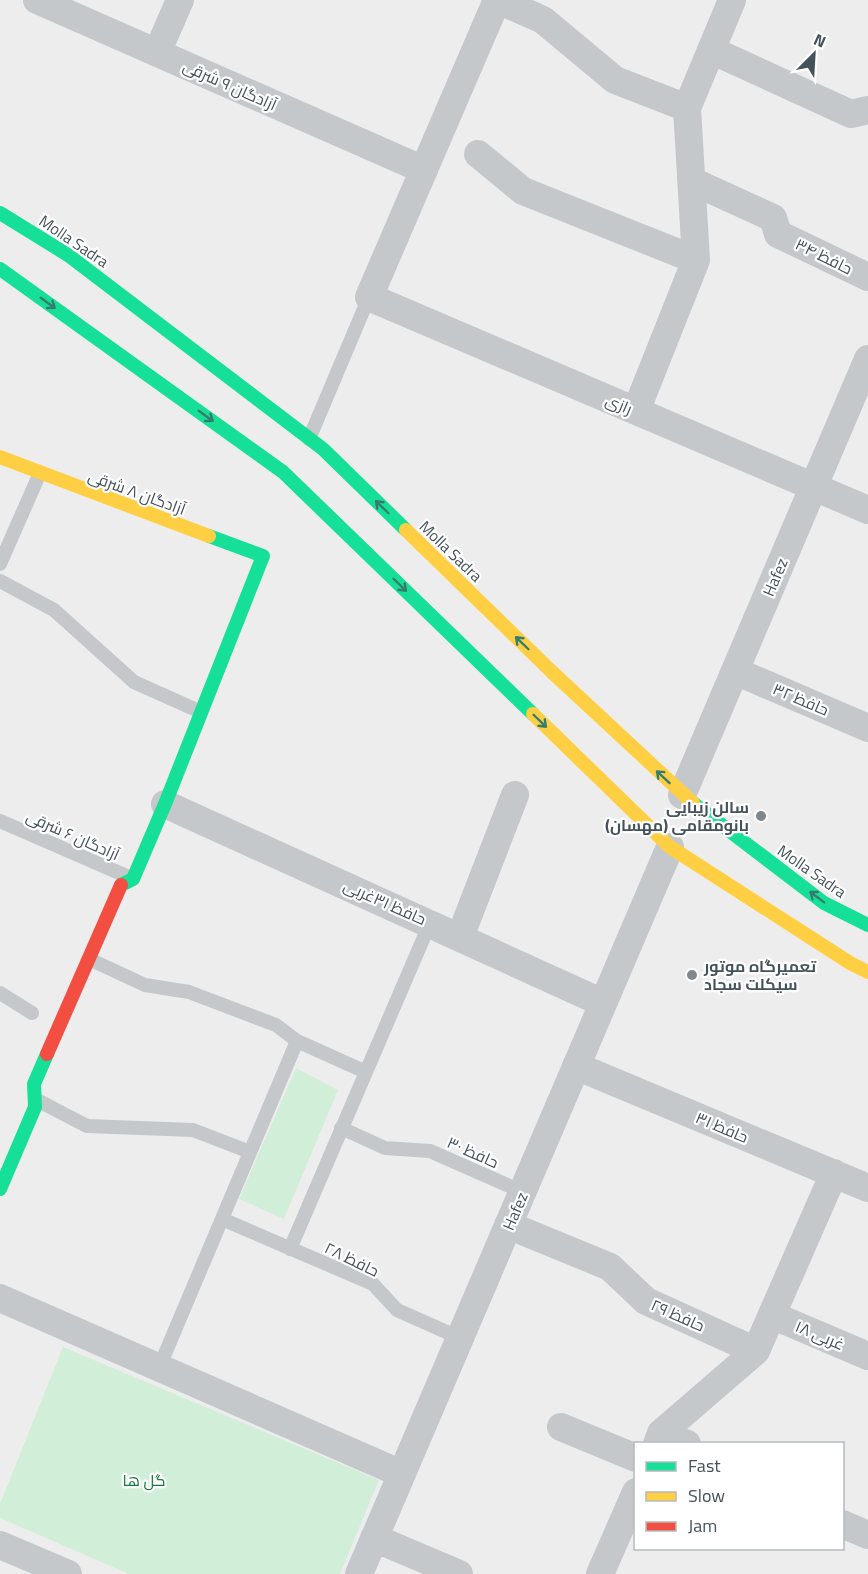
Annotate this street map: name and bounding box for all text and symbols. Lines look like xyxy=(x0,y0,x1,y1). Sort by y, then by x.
north arrow xyxy=(784,24,844,84)
text: N xyxy=(810,27,830,54)
street label: آزادگان ۹ شرقی xyxy=(179,54,281,117)
street label: Molla Sadra xyxy=(34,209,114,273)
street label: حافظ ۳۴ xyxy=(791,232,857,280)
one-way arrow xyxy=(39,296,55,309)
street label: رازی xyxy=(602,388,636,420)
one-way arrow xyxy=(198,410,214,423)
street label: آزادگان ۸ شرقی xyxy=(85,463,190,521)
one-way arrow xyxy=(374,500,389,514)
street label: Molla Sadra xyxy=(414,515,488,587)
street label: Hafez xyxy=(756,554,794,600)
one-way arrow xyxy=(393,578,408,593)
one-way arrow xyxy=(514,635,529,650)
street label: حافظ ۳۲ xyxy=(769,676,833,722)
one-way arrow xyxy=(533,714,548,729)
one-way arrow xyxy=(656,770,671,784)
place label: سالن زیبایی بانومقامی (مهسان) xyxy=(605,795,749,837)
street label: آزادگان ۶ شرقی xyxy=(23,804,124,867)
marker: سالن زیبایی بانومقامی (مهسان) xyxy=(754,809,768,823)
street label: Molla Sadra xyxy=(773,838,851,904)
street label: حافظ ۳۱غربی xyxy=(340,873,430,931)
one-way arrow xyxy=(809,891,825,903)
place label: تعمیرگاه موتور سیکلت سجاد xyxy=(703,954,817,996)
marker: تعمیرگاه موتور سیکلت سجاد xyxy=(685,968,699,982)
street label: حافظ ۳۱ xyxy=(692,1105,752,1149)
street label: حافظ ۳۰ xyxy=(443,1130,503,1174)
street label: Hafez xyxy=(496,1188,534,1234)
street label: حافظ ۲۸ xyxy=(321,1235,383,1283)
street label: حافظ ۲۹ xyxy=(647,1293,709,1337)
street label: ۱۸ غربی xyxy=(792,1314,848,1356)
legend xyxy=(634,1442,844,1550)
text: Fast xyxy=(688,1452,721,1479)
park label: گل ها xyxy=(123,1468,165,1492)
text: Slow xyxy=(688,1482,725,1509)
text: Jam xyxy=(688,1512,717,1539)

